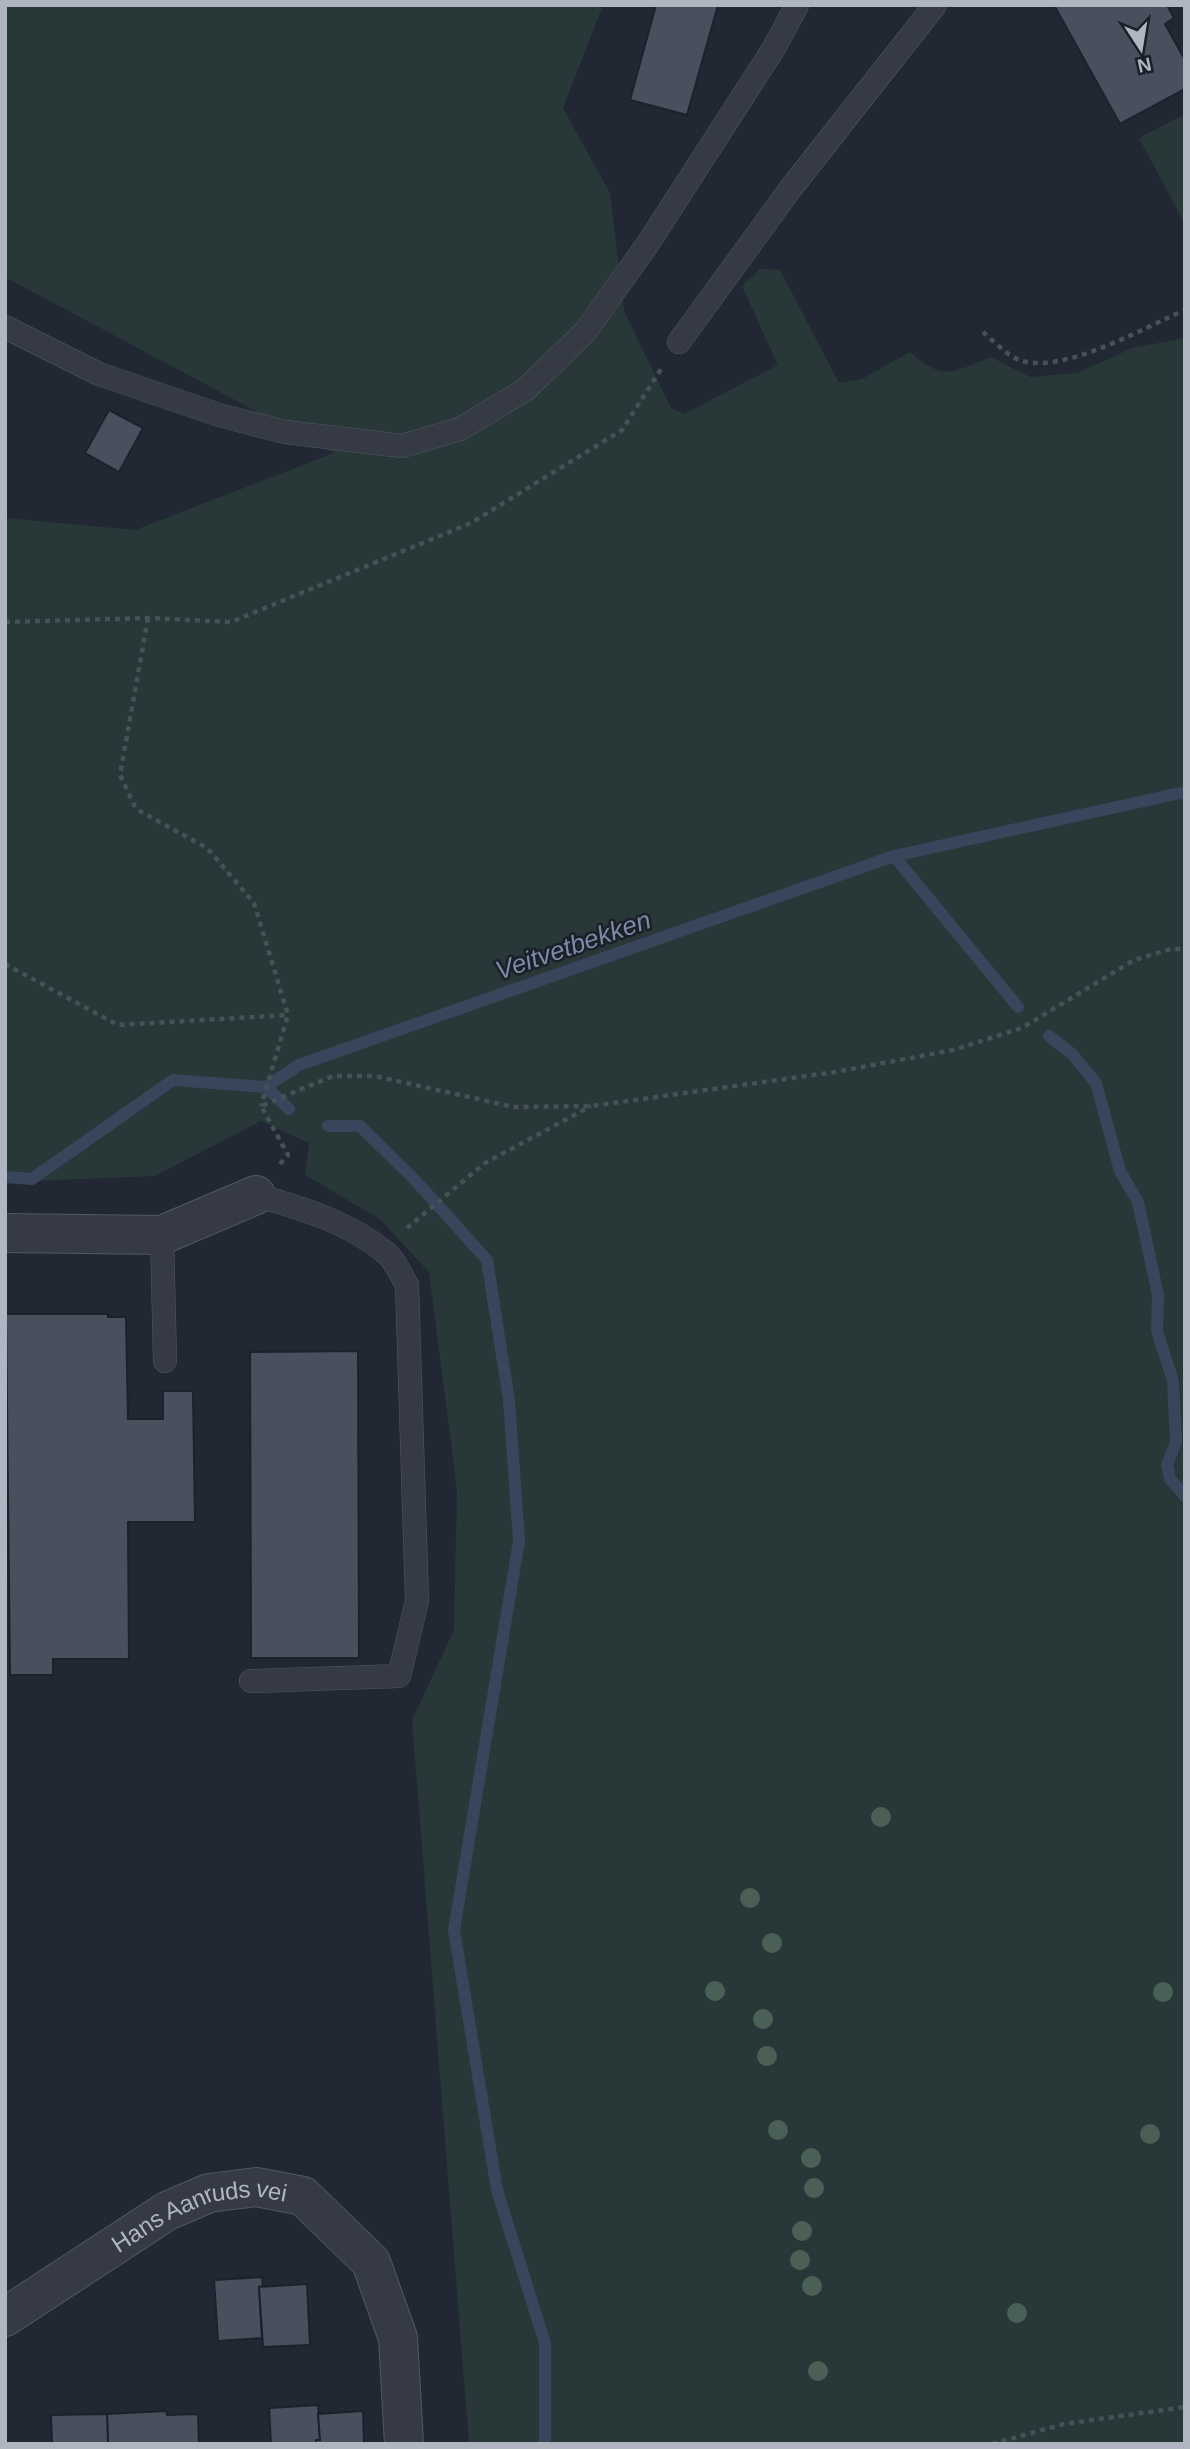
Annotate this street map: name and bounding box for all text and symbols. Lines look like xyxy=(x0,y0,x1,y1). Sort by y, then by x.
north arrow xyxy=(1106,14,1176,84)
text: N xyxy=(1136,53,1153,77)
water label: Veitvetbekken xyxy=(491,904,655,986)
street label: Hans Aanruds vei xyxy=(106,2174,289,2257)

